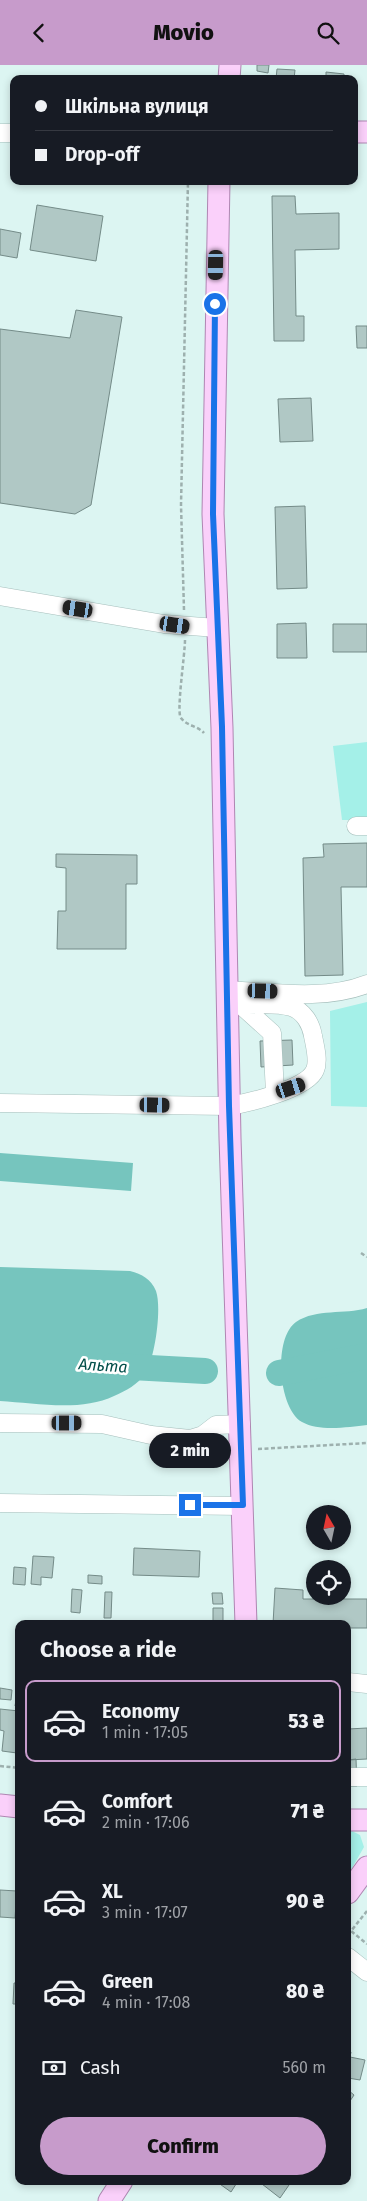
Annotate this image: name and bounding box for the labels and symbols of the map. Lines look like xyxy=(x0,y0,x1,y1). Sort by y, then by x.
car xyxy=(208,250,223,280)
route start xyxy=(204,293,226,315)
car xyxy=(62,599,93,619)
car xyxy=(159,615,190,635)
car xyxy=(247,983,278,999)
car xyxy=(274,1076,307,1100)
car xyxy=(139,1097,170,1113)
water label: Альта xyxy=(77,1354,128,1377)
car xyxy=(52,1416,82,1431)
callout: 2 min xyxy=(149,1433,231,1467)
route end xyxy=(179,1494,201,1516)
north arrow xyxy=(306,1505,351,1550)

